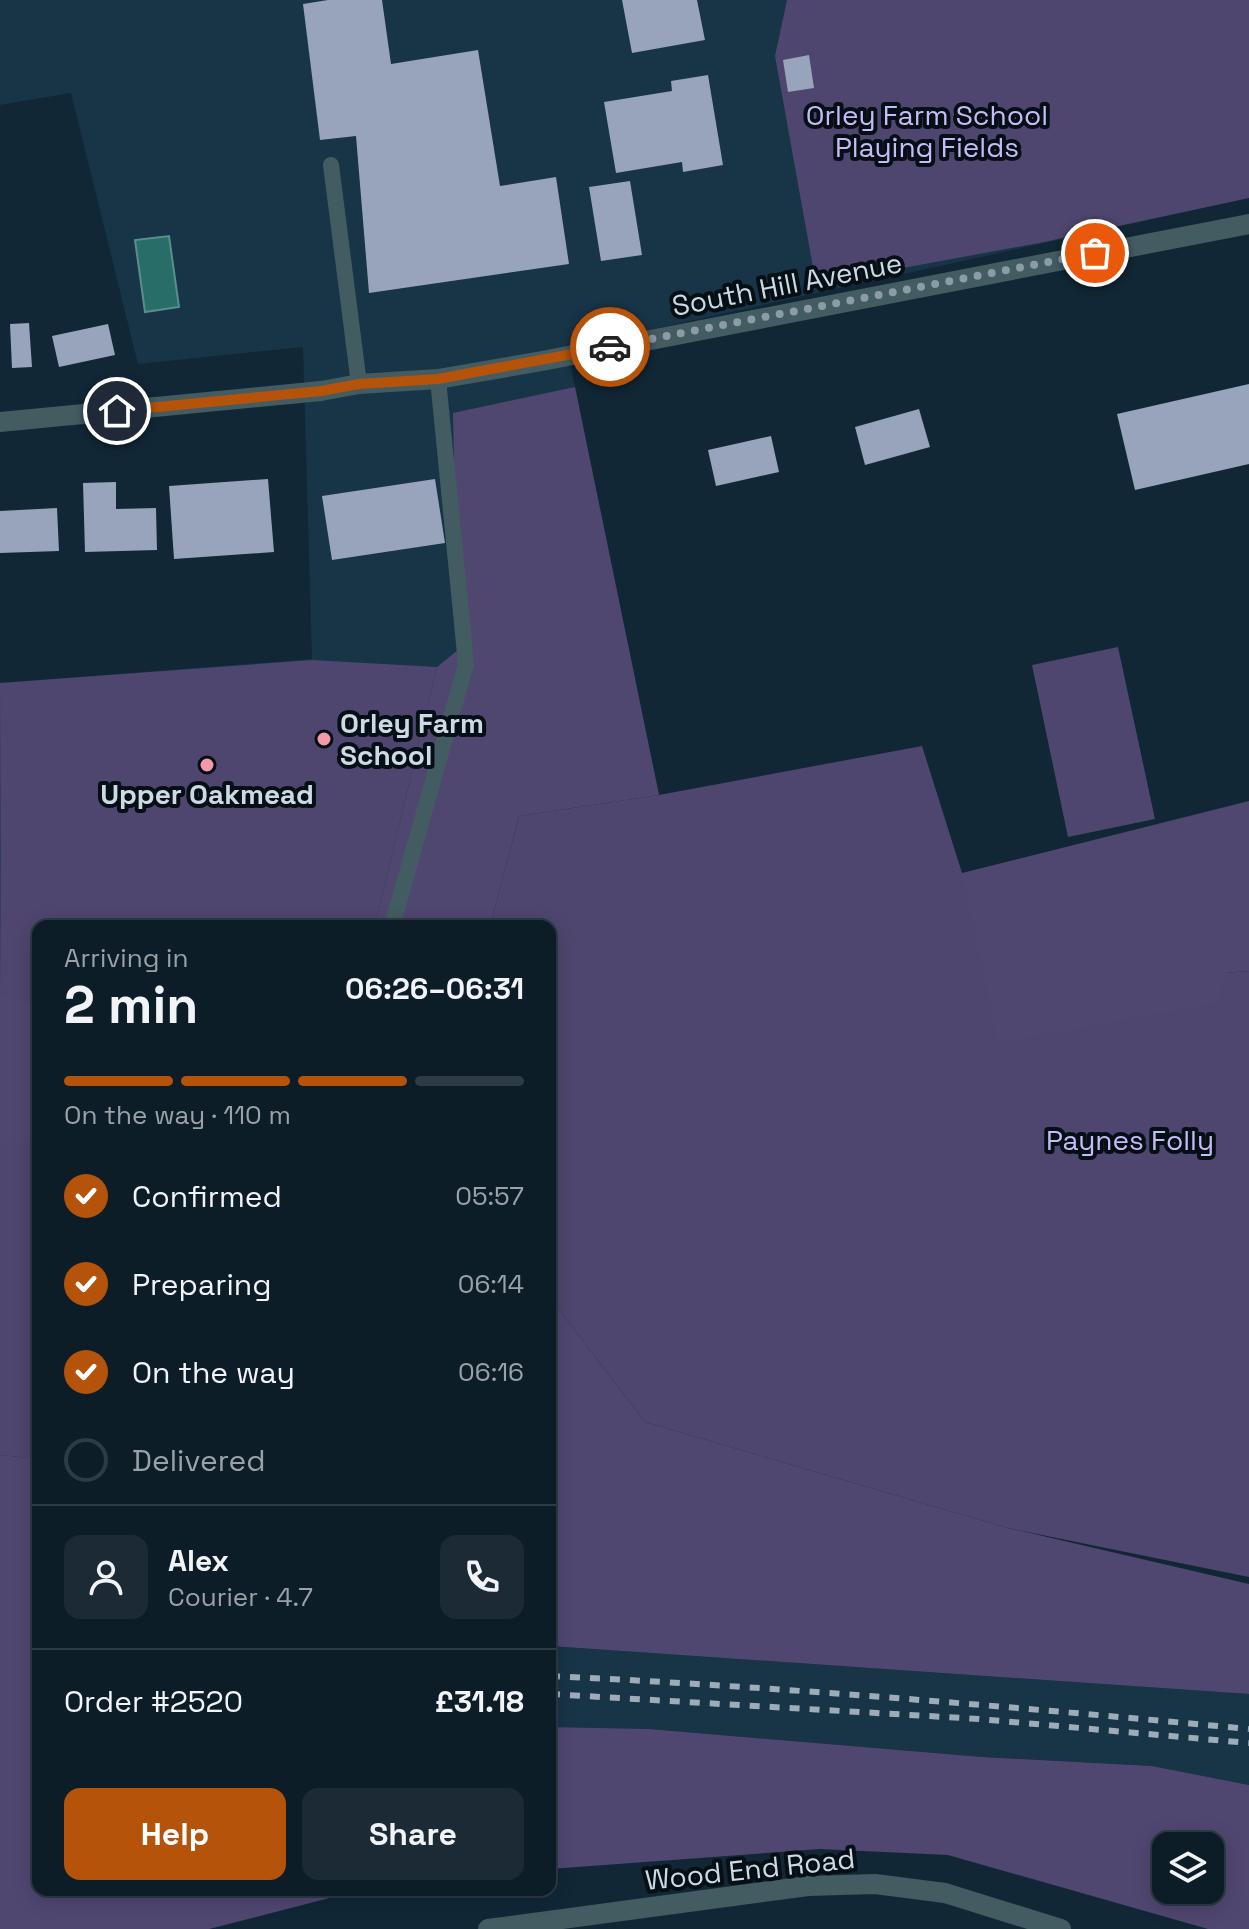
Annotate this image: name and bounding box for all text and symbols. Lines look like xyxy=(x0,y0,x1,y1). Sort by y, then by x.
park label: Orley Farm School Playing Fields xyxy=(806,97,1048,165)
pin xyxy=(1061,219,1129,287)
icon: bag xyxy=(1073,231,1117,275)
street label: South Hill Avenue xyxy=(669,244,905,324)
courier xyxy=(570,307,650,387)
icon: car xyxy=(588,325,632,369)
pin xyxy=(83,377,151,445)
icon: home xyxy=(95,389,139,433)
place label: Orley Farm School xyxy=(340,705,484,773)
marker: Orley Farm School xyxy=(315,730,333,748)
marker: Upper Oakmead xyxy=(198,756,216,774)
place label: Upper Oakmead xyxy=(100,776,314,812)
text: Arriving in xyxy=(64,941,188,975)
text: 06:26–06:31 xyxy=(345,969,524,1008)
text: 2 min xyxy=(64,972,198,1038)
text: On the way · 110 m xyxy=(64,1098,291,1132)
park label: Paynes Folly xyxy=(1046,1122,1214,1158)
icon: check xyxy=(64,1174,108,1218)
text: Confirmed xyxy=(132,1177,282,1216)
text: 05:57 xyxy=(455,1179,524,1213)
icon: check xyxy=(64,1262,108,1306)
text: Preparing xyxy=(132,1265,271,1304)
text: 06:14 xyxy=(458,1267,524,1301)
icon: check xyxy=(64,1350,108,1394)
text: On the way xyxy=(132,1353,295,1392)
text: 06:16 xyxy=(458,1355,524,1389)
text: Delivered xyxy=(132,1441,266,1480)
button: person xyxy=(64,1535,148,1619)
button: phone xyxy=(440,1535,524,1619)
text: Alex xyxy=(168,1541,229,1580)
text: Courier · 4.7 xyxy=(168,1580,313,1614)
text: Order #2520 xyxy=(64,1682,243,1721)
text: £31.18 xyxy=(435,1682,524,1721)
button: Help xyxy=(64,1788,286,1880)
button: Share xyxy=(302,1788,524,1880)
map controls xyxy=(1152,1832,1224,1904)
button: layers xyxy=(1152,1832,1224,1904)
street label: Wood End Road xyxy=(643,1840,857,1898)

